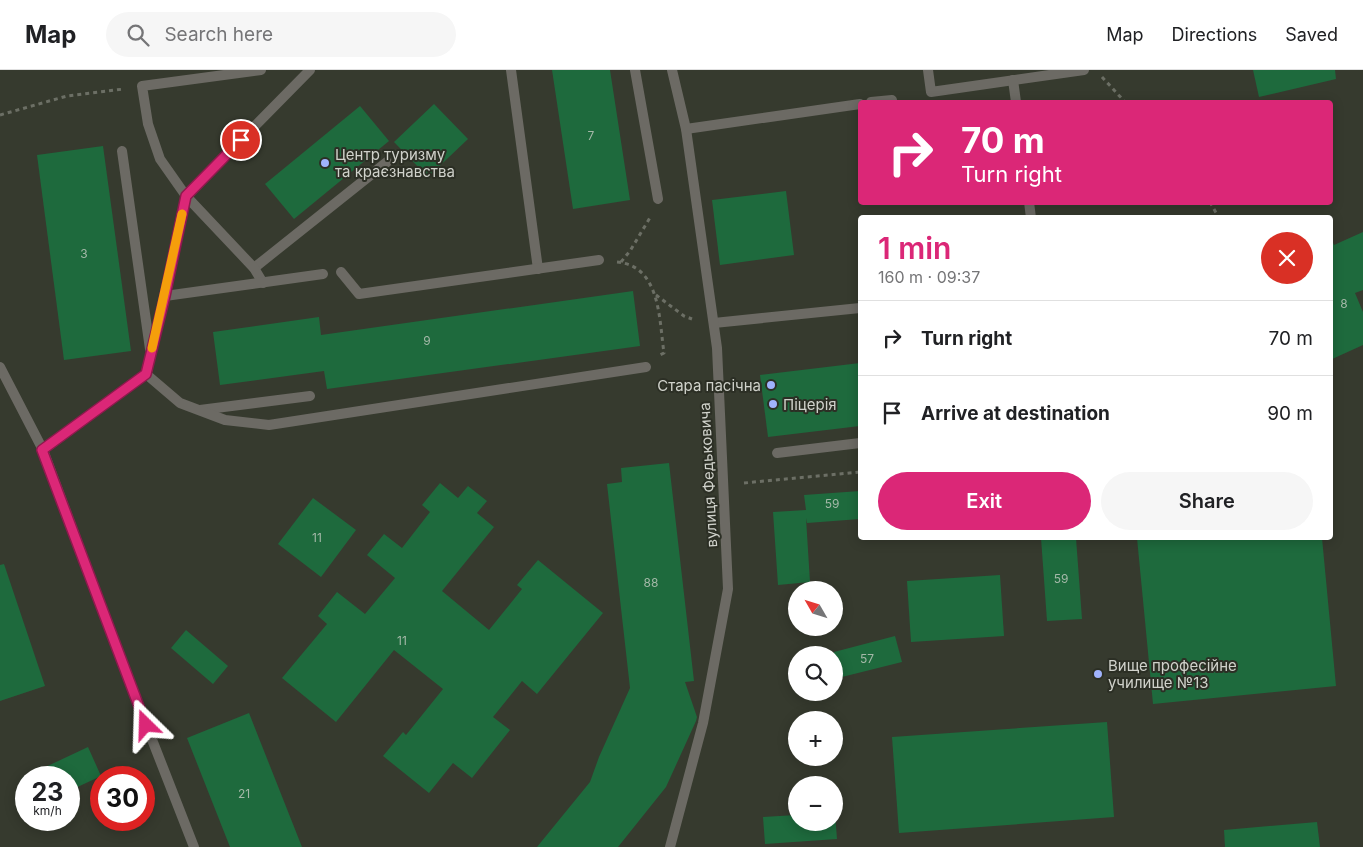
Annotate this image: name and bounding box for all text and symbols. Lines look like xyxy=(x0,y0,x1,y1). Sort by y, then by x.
search box xyxy=(106,12,456,57)
text: Map xyxy=(25,20,76,49)
icon: search xyxy=(124,21,152,49)
text: Search here xyxy=(164,23,273,46)
text: Map xyxy=(1106,24,1144,45)
text: Directions xyxy=(1172,24,1257,45)
text: Saved xyxy=(1285,24,1338,45)
pin xyxy=(220,119,262,161)
text: 70 m xyxy=(961,119,1045,161)
icon: right xyxy=(878,120,943,185)
icon: arrive xyxy=(227,126,255,154)
house number: 7 xyxy=(588,128,595,143)
place label: Центр туризму та краєзнавства xyxy=(335,145,455,181)
marker: Центр туризму та краєзнавства xyxy=(319,157,331,169)
text: Turn right xyxy=(961,161,1062,187)
text: 1 min xyxy=(878,230,951,266)
button: close xyxy=(1261,232,1313,284)
house number: 3 xyxy=(80,246,88,261)
text: 160 m · 09:37 xyxy=(878,267,980,287)
house number: 8 xyxy=(1340,296,1348,311)
icon: right xyxy=(878,324,906,352)
text: Turn right xyxy=(921,327,1012,350)
text: 70 m xyxy=(1269,327,1313,350)
house number: 9 xyxy=(423,333,431,348)
place label: Стара пасічна xyxy=(657,376,761,395)
marker: Стара пасічна xyxy=(765,379,777,391)
place label: Піцерія xyxy=(783,395,837,414)
marker: Піцерія xyxy=(767,398,779,410)
icon: arrive xyxy=(878,399,906,427)
street label: вулиця Федьковича xyxy=(695,402,721,548)
text: Arrive at destination xyxy=(921,402,1110,425)
text: 90 m xyxy=(1267,402,1313,425)
button: Exit xyxy=(878,472,1091,530)
button: Share xyxy=(1101,472,1313,530)
house number: 59 xyxy=(825,496,839,511)
house number: 11 xyxy=(312,530,322,545)
house number: 59 xyxy=(1054,571,1068,586)
house number: 88 xyxy=(644,575,658,590)
north arrow xyxy=(788,581,842,636)
map controls xyxy=(788,581,843,831)
house number: 11 xyxy=(397,633,407,648)
button: search xyxy=(788,646,843,701)
house number: 57 xyxy=(860,651,874,666)
place label: Вище професійне училище №13 xyxy=(1108,656,1237,692)
marker: Вище професійне училище №13 xyxy=(1092,668,1104,680)
position arrow xyxy=(119,698,171,750)
button: + xyxy=(788,711,843,766)
speed limit sign: 30 xyxy=(90,766,155,831)
button: − xyxy=(788,776,843,831)
text: 23 xyxy=(32,777,63,807)
house number: 21 xyxy=(238,786,250,801)
text: km/h xyxy=(33,803,62,818)

